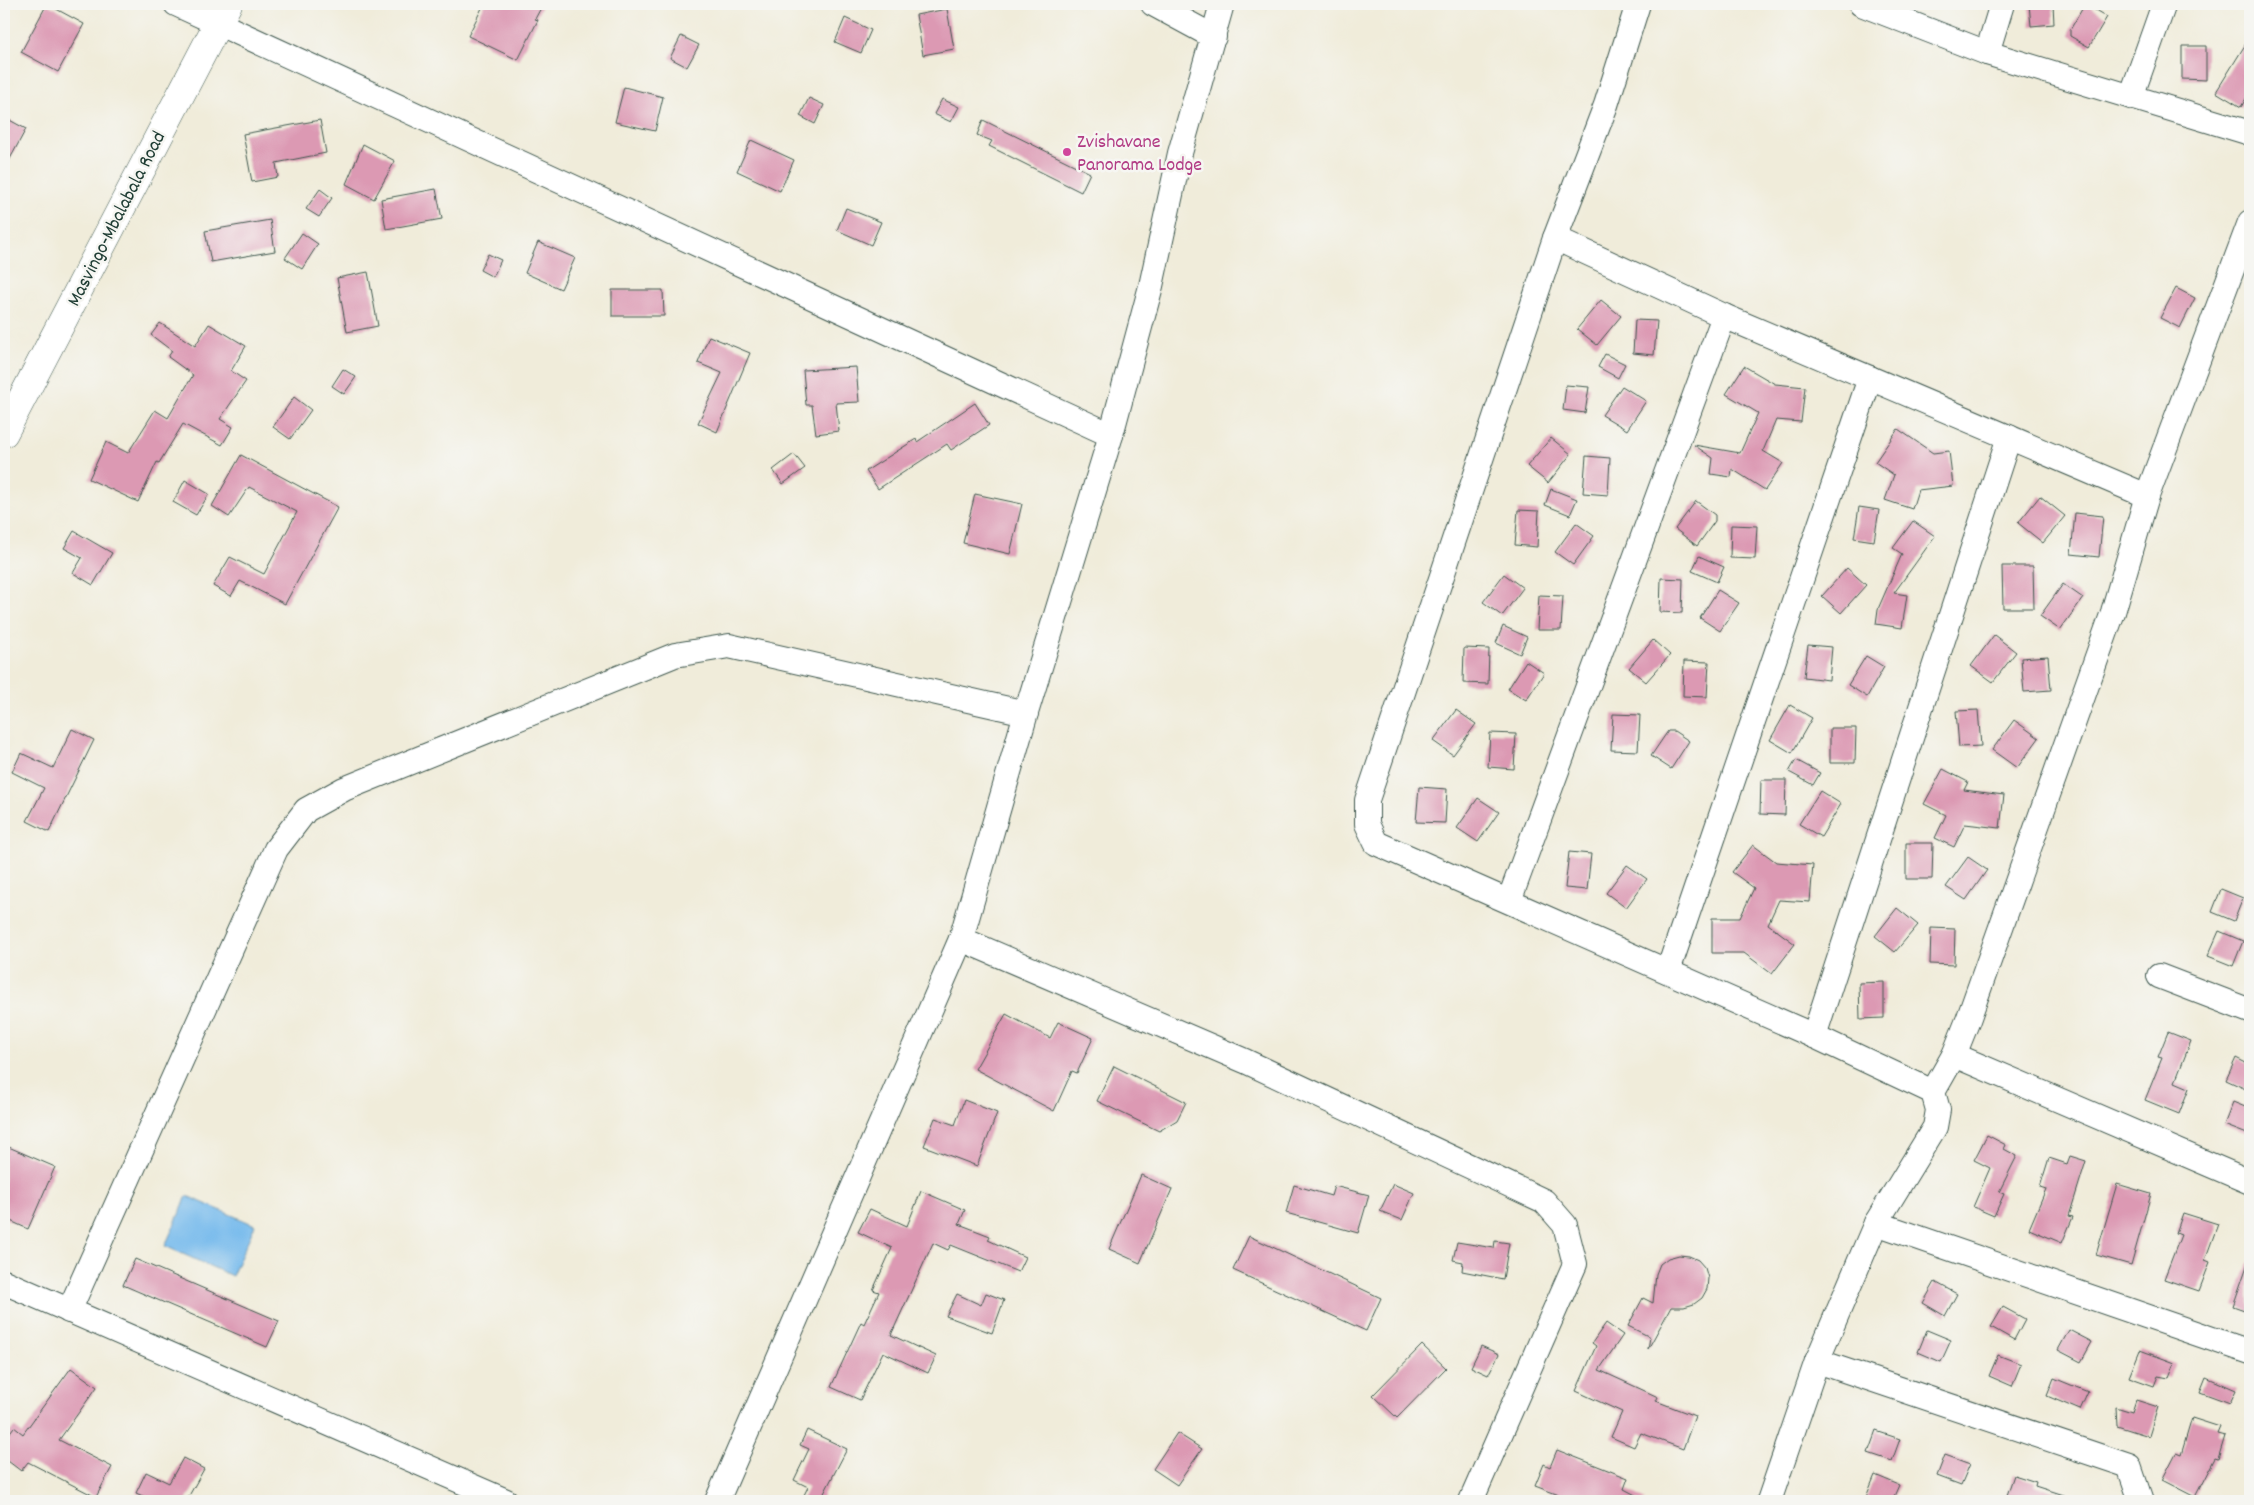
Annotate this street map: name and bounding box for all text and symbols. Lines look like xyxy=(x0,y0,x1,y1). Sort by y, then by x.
street label: Masvingo-Mbalabala Road xyxy=(61,127,174,312)
place label: Zvishavane Panorama Lodge xyxy=(1077,129,1202,180)
marker: Zvishavane Panorama Lodge xyxy=(1061,146,1073,158)

